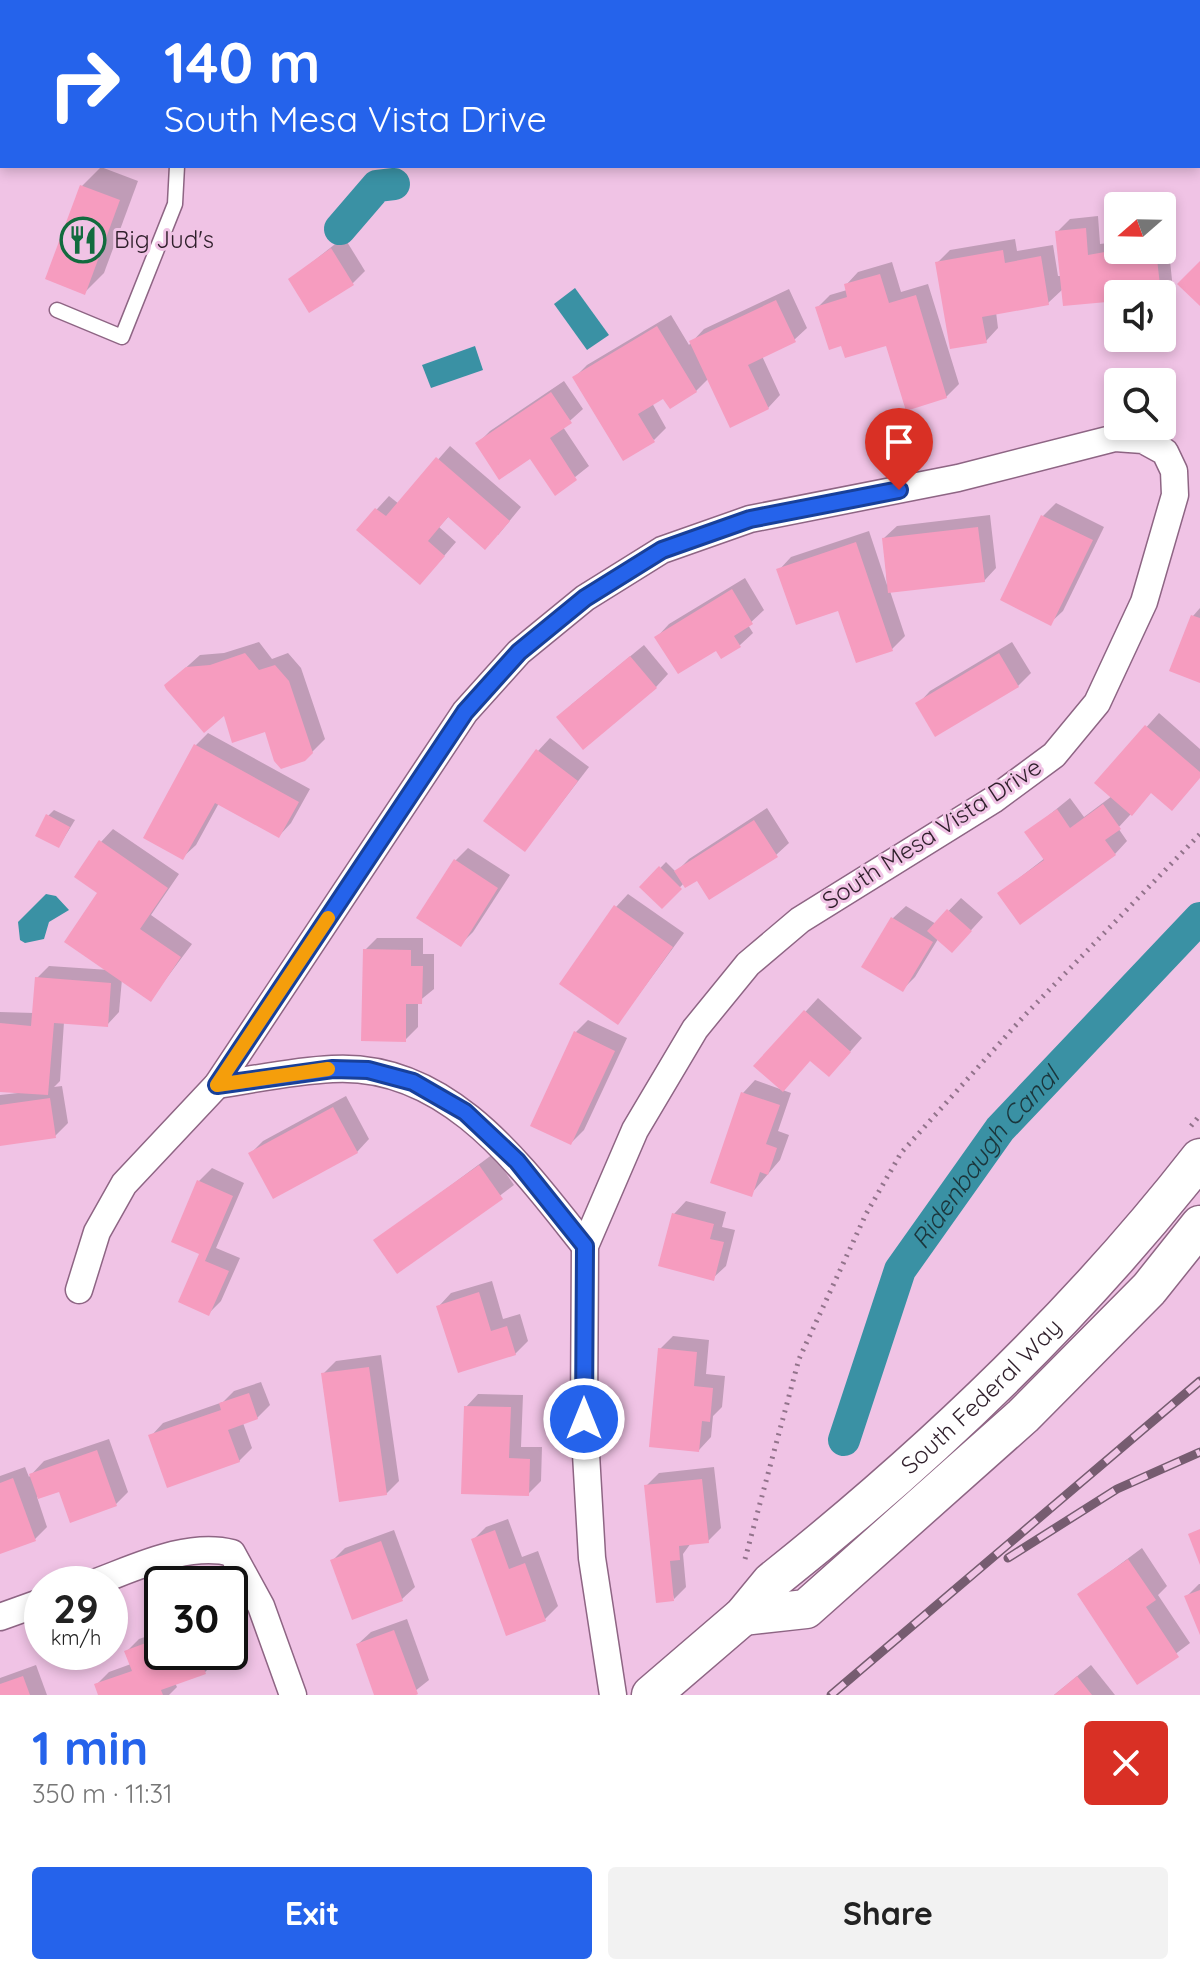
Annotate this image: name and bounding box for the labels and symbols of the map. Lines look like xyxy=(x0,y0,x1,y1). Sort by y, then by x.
north arrow xyxy=(1104,192,1176,264)
restaurant icon: Big Jud's xyxy=(59,216,107,264)
place label: Big Jud's xyxy=(114,224,214,254)
pin xyxy=(865,408,933,490)
street label: South Mesa Vista Drive xyxy=(816,751,1047,915)
water label: Ridenbaugh Canal xyxy=(904,1058,1068,1255)
street label: South Federal Way xyxy=(894,1312,1067,1480)
position arrow xyxy=(542,1377,626,1461)
speed limit sign: 30 xyxy=(144,1566,248,1670)

